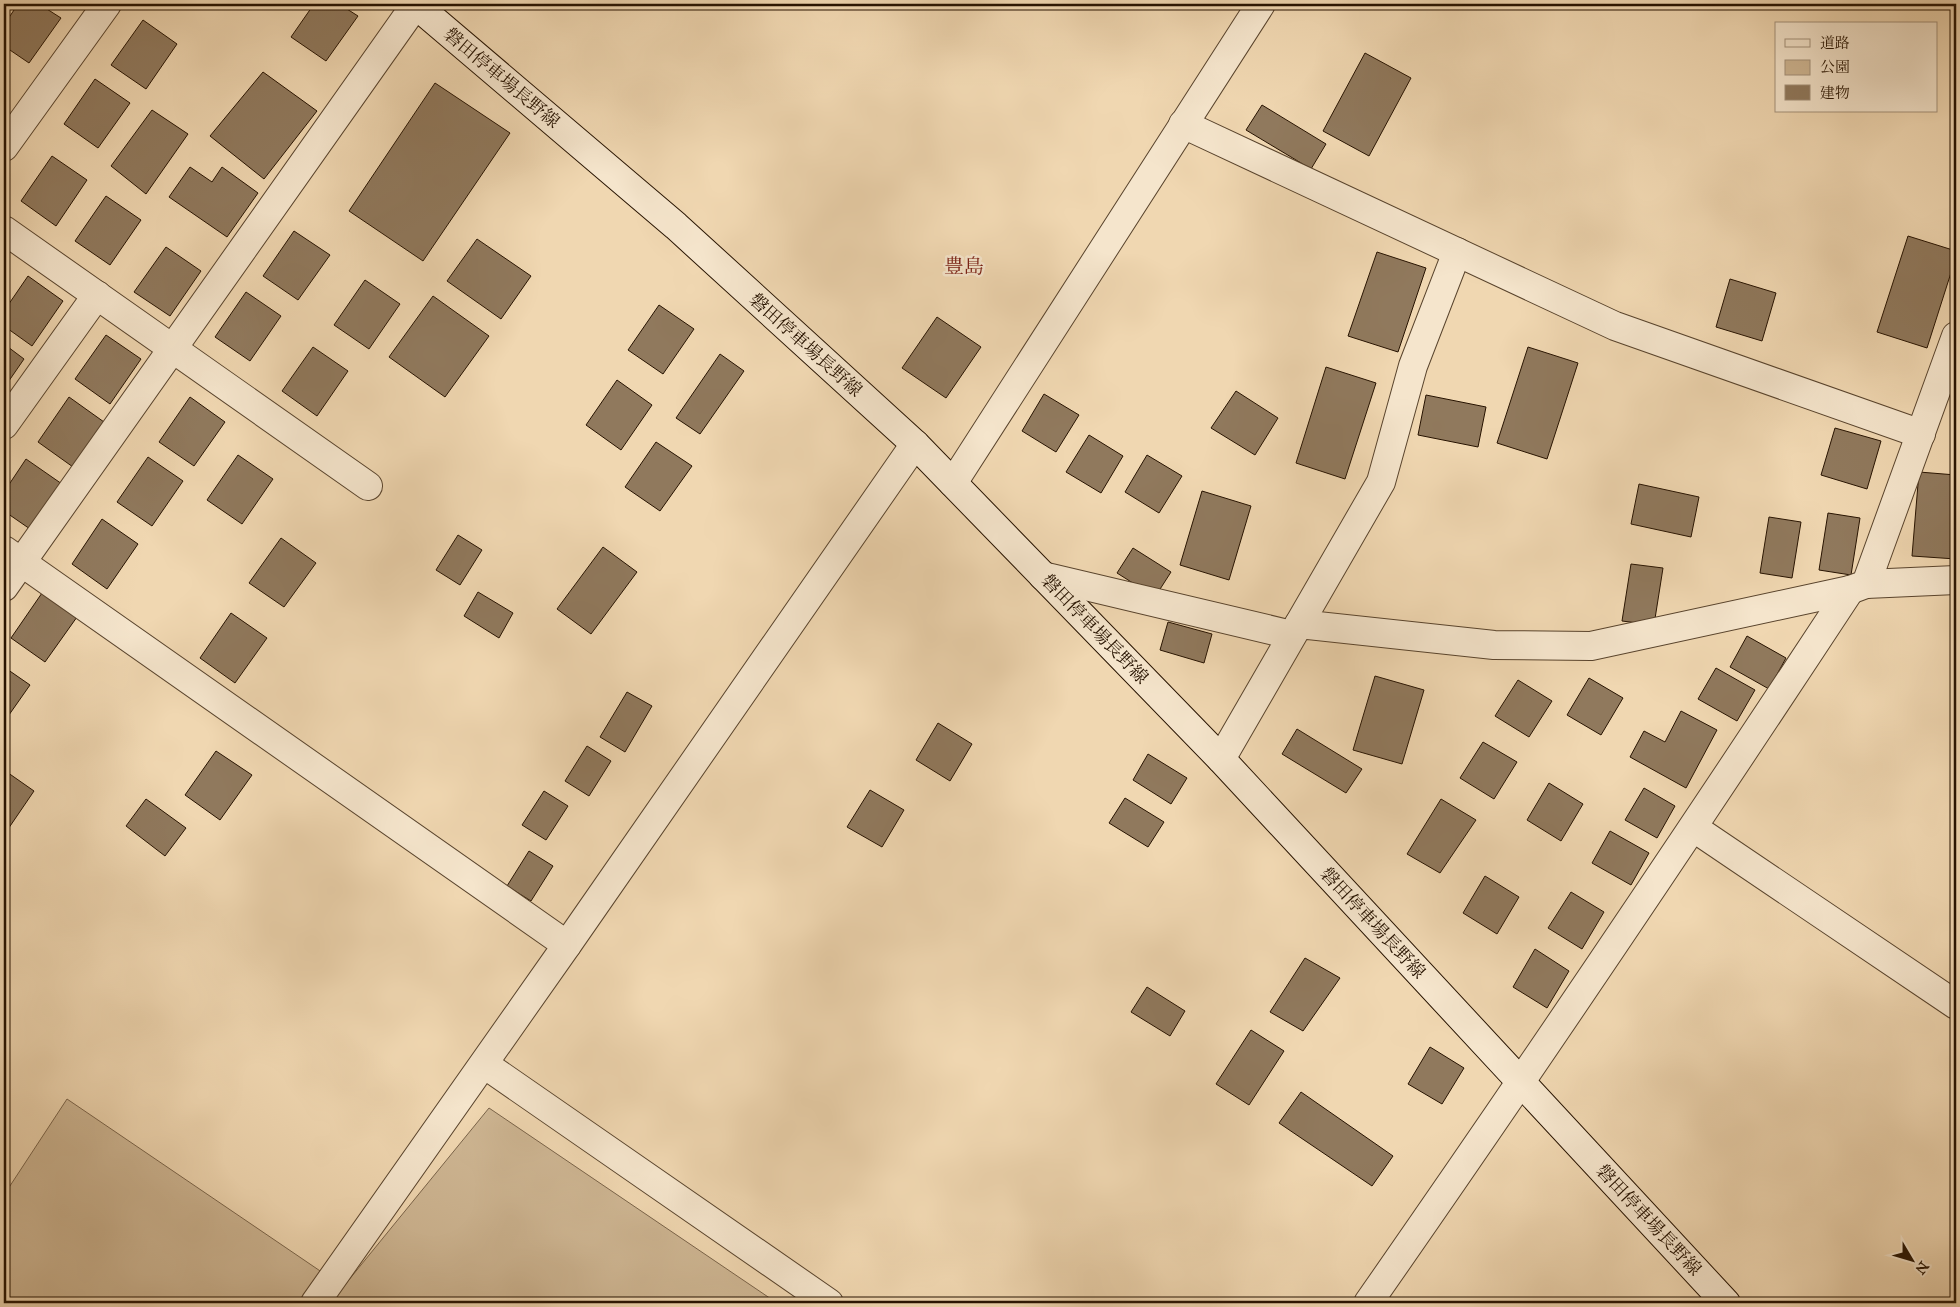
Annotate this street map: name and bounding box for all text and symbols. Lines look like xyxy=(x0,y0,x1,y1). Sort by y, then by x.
legend xyxy=(1775,22,1938,112)
street label: 磐田停車場長野線 xyxy=(440,23,564,133)
text: 道路 xyxy=(1820,34,1850,52)
text: 公園 xyxy=(1820,58,1850,76)
text: 建物 xyxy=(1820,84,1850,102)
district label: 豊島 xyxy=(944,254,984,278)
street label: 磐田停車場長野線 xyxy=(745,289,867,401)
street label: 磐田停車場長野線 xyxy=(1037,570,1153,688)
street label: 磐田停車場長野線 xyxy=(1316,863,1430,983)
street label: 磐田停車場長野線 xyxy=(1592,1160,1706,1280)
north arrow xyxy=(1888,1234,1938,1284)
text: N xyxy=(1911,1258,1932,1278)

